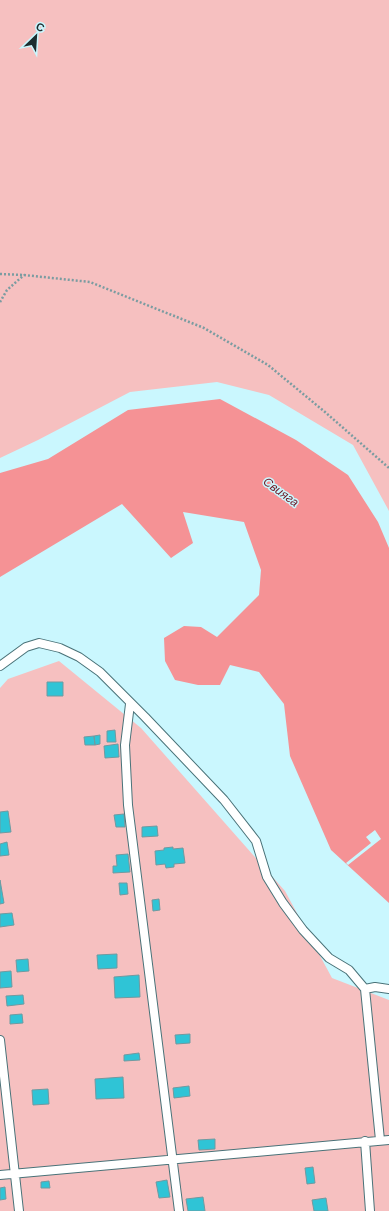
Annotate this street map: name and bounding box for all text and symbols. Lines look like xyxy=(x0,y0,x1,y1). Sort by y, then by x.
north arrow xyxy=(16,16,56,56)
text: С xyxy=(34,20,46,34)
water label: Свияга xyxy=(261,474,302,510)

